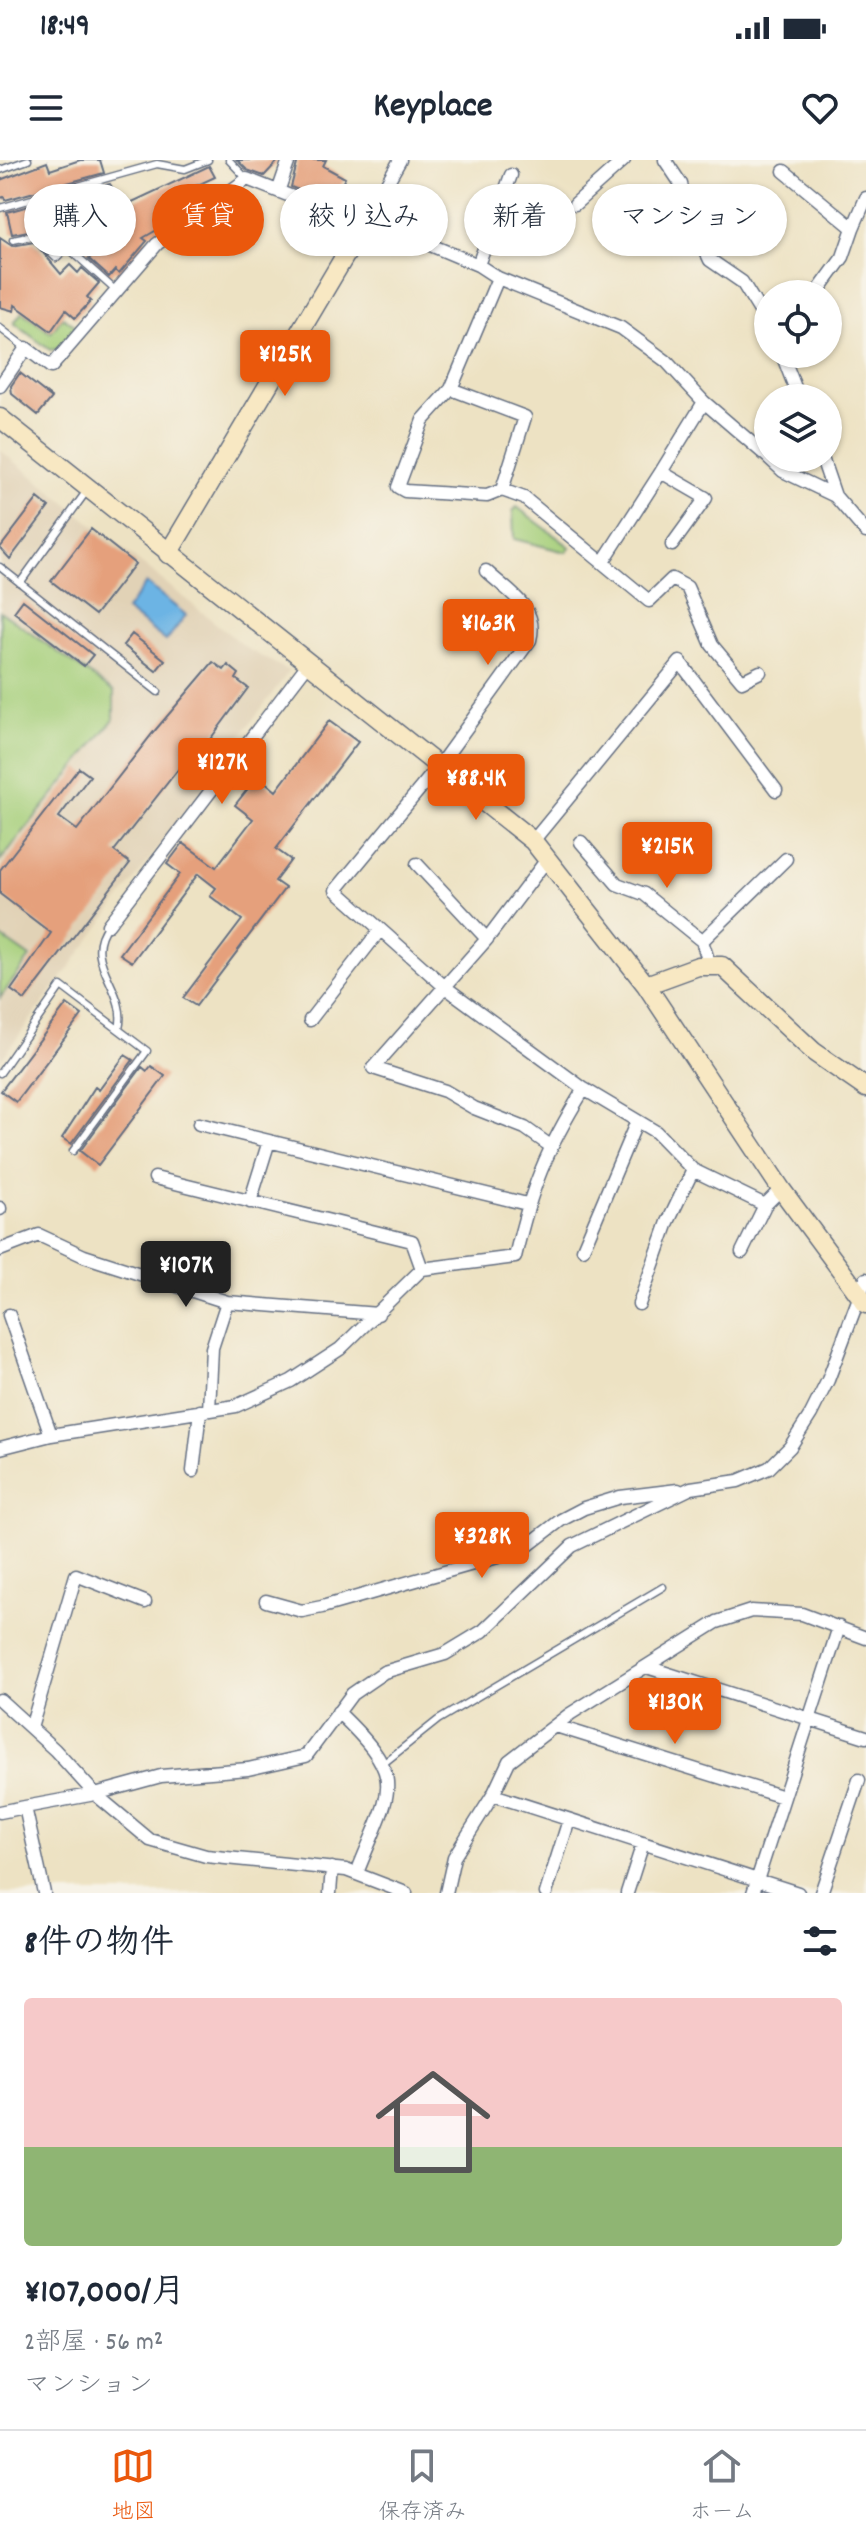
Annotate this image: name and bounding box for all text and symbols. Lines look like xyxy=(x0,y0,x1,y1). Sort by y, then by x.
text: 18:49 xyxy=(40,7,90,50)
text: Keyplace xyxy=(373,82,493,134)
icon: menu xyxy=(24,86,68,130)
icon: heart xyxy=(798,86,842,130)
chip: 購入 xyxy=(24,184,136,256)
chip: 賃貸 xyxy=(152,184,264,256)
chip: 絞り込み xyxy=(280,184,448,256)
chip: 新着 xyxy=(464,184,576,256)
chip: マンション xyxy=(592,184,787,256)
map controls xyxy=(754,280,842,472)
button: locate xyxy=(754,280,842,368)
pin: ¥125K xyxy=(229,330,341,398)
text: ¥125K xyxy=(258,337,312,374)
button: layers xyxy=(754,384,842,472)
pin: ¥163K xyxy=(432,599,544,667)
text: ¥163K xyxy=(461,606,515,643)
pin: ¥127K xyxy=(166,738,278,806)
text: ¥127K xyxy=(196,745,248,782)
pin: ¥88.4K xyxy=(411,754,541,822)
text: ¥88.4K xyxy=(446,761,506,798)
pin: ¥215K xyxy=(611,822,723,890)
text: ¥215K xyxy=(640,829,694,866)
pin: ¥107K xyxy=(130,1241,242,1309)
text: ¥107K xyxy=(159,1248,213,1285)
pin: ¥328K xyxy=(426,1512,538,1580)
text: ¥328K xyxy=(453,1519,511,1556)
pin: ¥130K xyxy=(619,1678,731,1746)
text: ¥130K xyxy=(647,1685,703,1722)
icon: filters xyxy=(798,1919,842,1963)
text: 8件の物件 xyxy=(24,1921,174,1970)
icon: home xyxy=(361,2050,505,2194)
text: ¥107,000/月 xyxy=(24,2270,185,2319)
text: 2部屋 · 56 m² xyxy=(24,2325,163,2362)
text: マンション xyxy=(24,2368,153,2405)
tab: 地図 xyxy=(111,2444,155,2529)
tab: 保存済み xyxy=(378,2444,466,2529)
tab: ホーム xyxy=(689,2444,755,2529)

